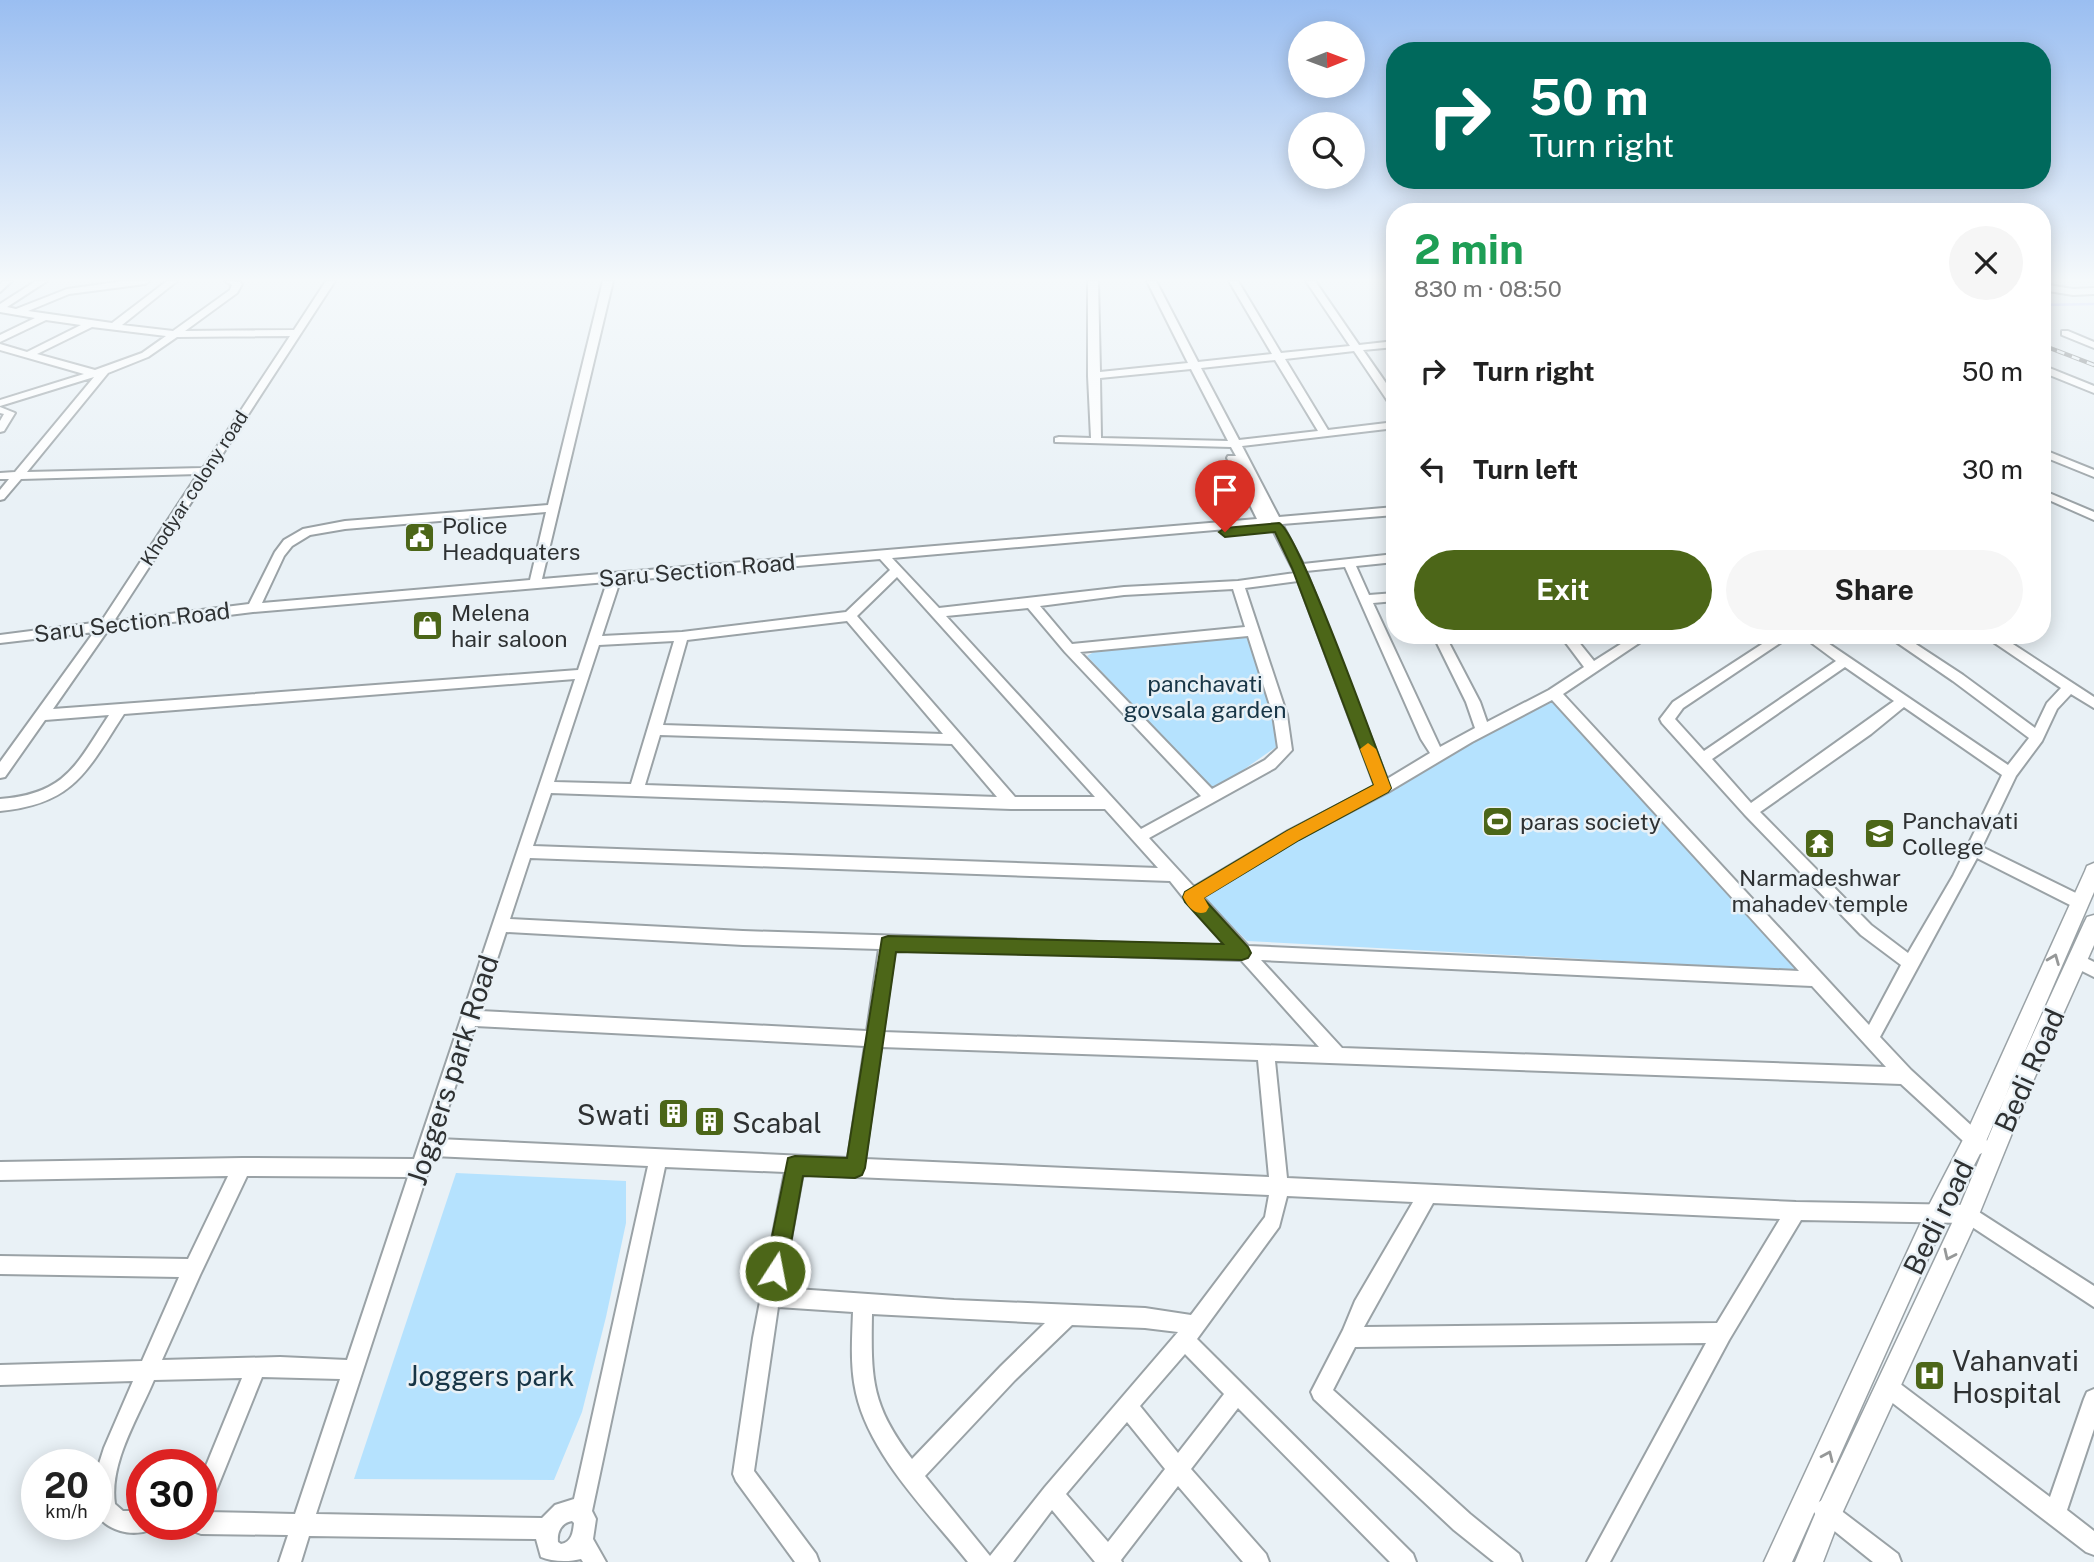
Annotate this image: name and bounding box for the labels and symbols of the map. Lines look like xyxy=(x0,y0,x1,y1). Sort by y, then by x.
north arrow xyxy=(1288,21,1365,98)
street label: Khodyar colony road xyxy=(136,406,252,570)
pin xyxy=(1195,460,1255,532)
place label: Police Headquaters xyxy=(442,512,580,565)
public building icon: Police Headquaters xyxy=(402,521,436,555)
street label: Saru Section Road xyxy=(598,548,796,592)
street label: Saru Section Road xyxy=(32,597,232,647)
place label: Melena hair saloon xyxy=(451,599,567,652)
shop icon: Melena hair saloon xyxy=(411,608,445,642)
park label: panchavati govsala garden xyxy=(1123,670,1287,723)
sports icon: paras society xyxy=(1480,804,1514,838)
place label: Panchavati College xyxy=(1902,807,2019,860)
place label: paras society xyxy=(1520,808,1661,835)
school or university icon: Panchavati College xyxy=(1862,816,1896,850)
temple icon: Narmadeshwar mahadev temple xyxy=(1803,826,1837,860)
place label: Narmadeshwar mahadev temple xyxy=(1732,864,1908,917)
street label: Joggers park Road xyxy=(399,951,505,1189)
one-way arrow xyxy=(2046,954,2060,966)
street label: Bedi Road xyxy=(1987,1003,2071,1137)
building icon: Swati xyxy=(656,1097,690,1131)
place label: Swati xyxy=(577,1098,650,1131)
building icon: Scabal xyxy=(692,1105,726,1139)
place label: Scabal xyxy=(732,1106,822,1139)
street label: Bedi road xyxy=(1896,1154,1980,1280)
position arrow xyxy=(738,1234,812,1308)
one-way arrow xyxy=(1943,1248,1957,1260)
place label: Vahanvati Hospital xyxy=(1952,1344,2079,1409)
park label: Joggers park xyxy=(408,1359,574,1392)
hospital icon: Vahanvati Hospital xyxy=(1912,1359,1946,1393)
speed limit sign: 30 xyxy=(126,1449,217,1540)
one-way arrow xyxy=(1820,1451,1834,1463)

